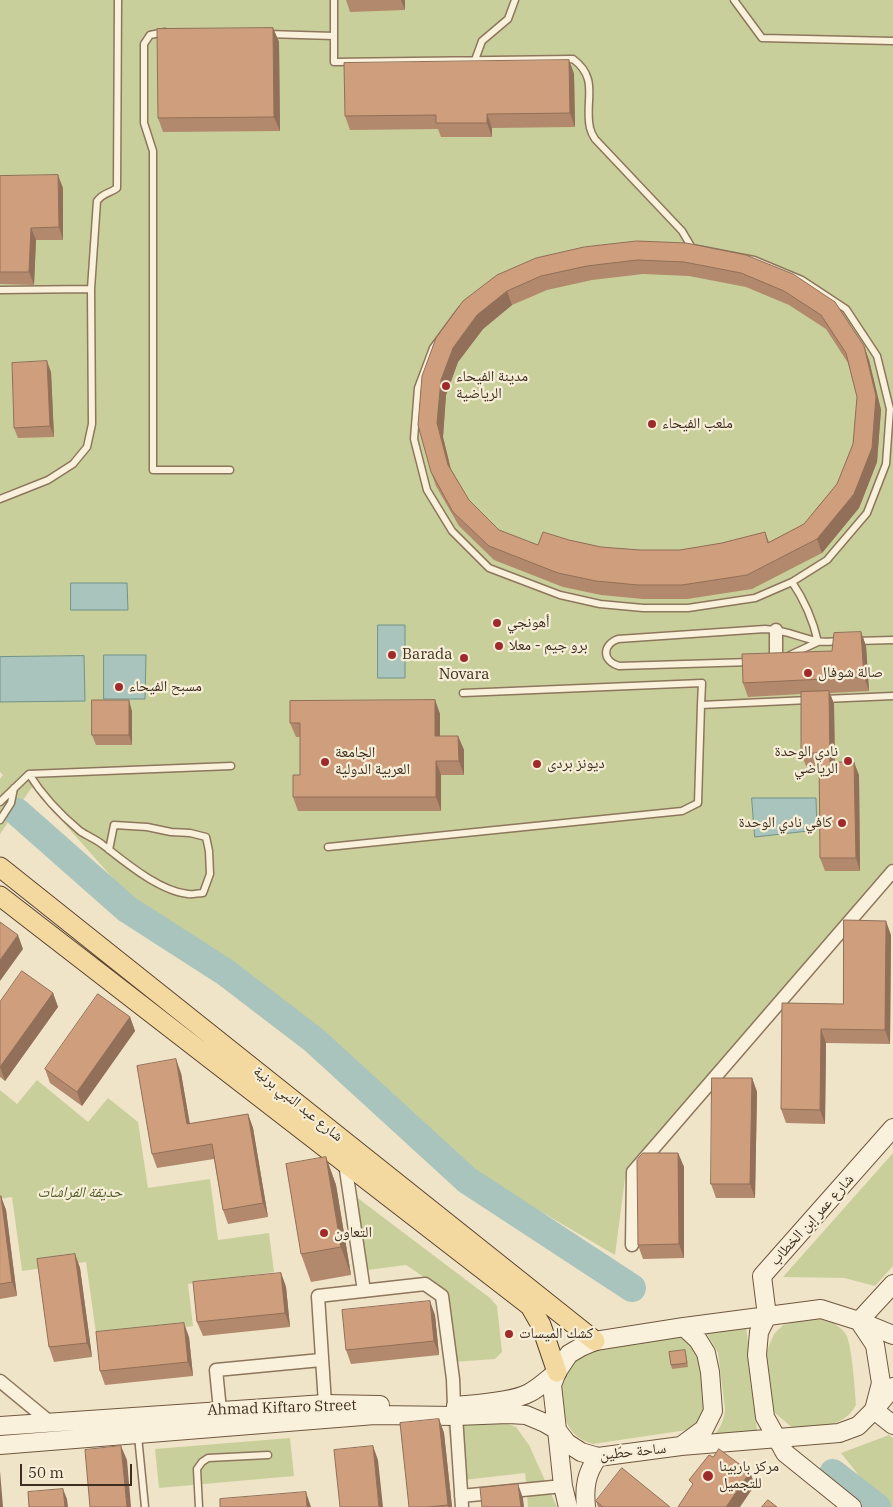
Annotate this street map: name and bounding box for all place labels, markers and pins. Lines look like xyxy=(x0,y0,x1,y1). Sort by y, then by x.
place label: مدينة الفيحاء الرياضية xyxy=(456,368,528,403)
marker: مدينة الفيحاء الرياضية xyxy=(440,380,452,392)
place label: ملعب الفيحاء xyxy=(662,415,733,433)
marker: ملعب الفيحاء xyxy=(646,418,658,430)
place label: أهونجي xyxy=(507,614,550,632)
marker: أهونجي xyxy=(491,617,503,629)
place label: برو جيم - معلا xyxy=(509,637,588,655)
marker: برو جيم - معلا xyxy=(493,640,505,652)
place label: Barada xyxy=(402,646,452,664)
marker: Barada xyxy=(386,649,398,661)
marker: Novara xyxy=(458,652,470,664)
place label: صالة شوفال xyxy=(818,664,883,682)
place label: Novara xyxy=(439,666,489,684)
marker: صالة شوفال xyxy=(802,667,814,679)
place label: مسبح الفيحاء xyxy=(129,678,202,696)
marker: مسبح الفيحاء xyxy=(113,681,125,693)
place label: نادي الوحدة الرياضي xyxy=(775,743,838,778)
place label: الجامعة العربية الدولية xyxy=(335,744,410,779)
place label: ديونز بردى xyxy=(547,755,605,773)
marker: نادي الوحدة الرياضي xyxy=(842,755,854,767)
marker: الجامعة العربية الدولية xyxy=(319,756,331,768)
marker: ديونز بردى xyxy=(531,758,543,770)
place label: كافي نادي الوحدة xyxy=(738,814,832,832)
marker: كافي نادي الوحدة xyxy=(836,817,848,829)
place label: التعاون xyxy=(334,1224,372,1242)
marker: التعاون xyxy=(318,1227,330,1239)
place label: كشك الميسات xyxy=(519,1325,593,1343)
marker: كشك الميسات xyxy=(503,1328,515,1340)
place label: مركز باربينا للتجميل xyxy=(719,1458,779,1493)
marker: مركز باربينا للتجميل xyxy=(701,1469,715,1483)

